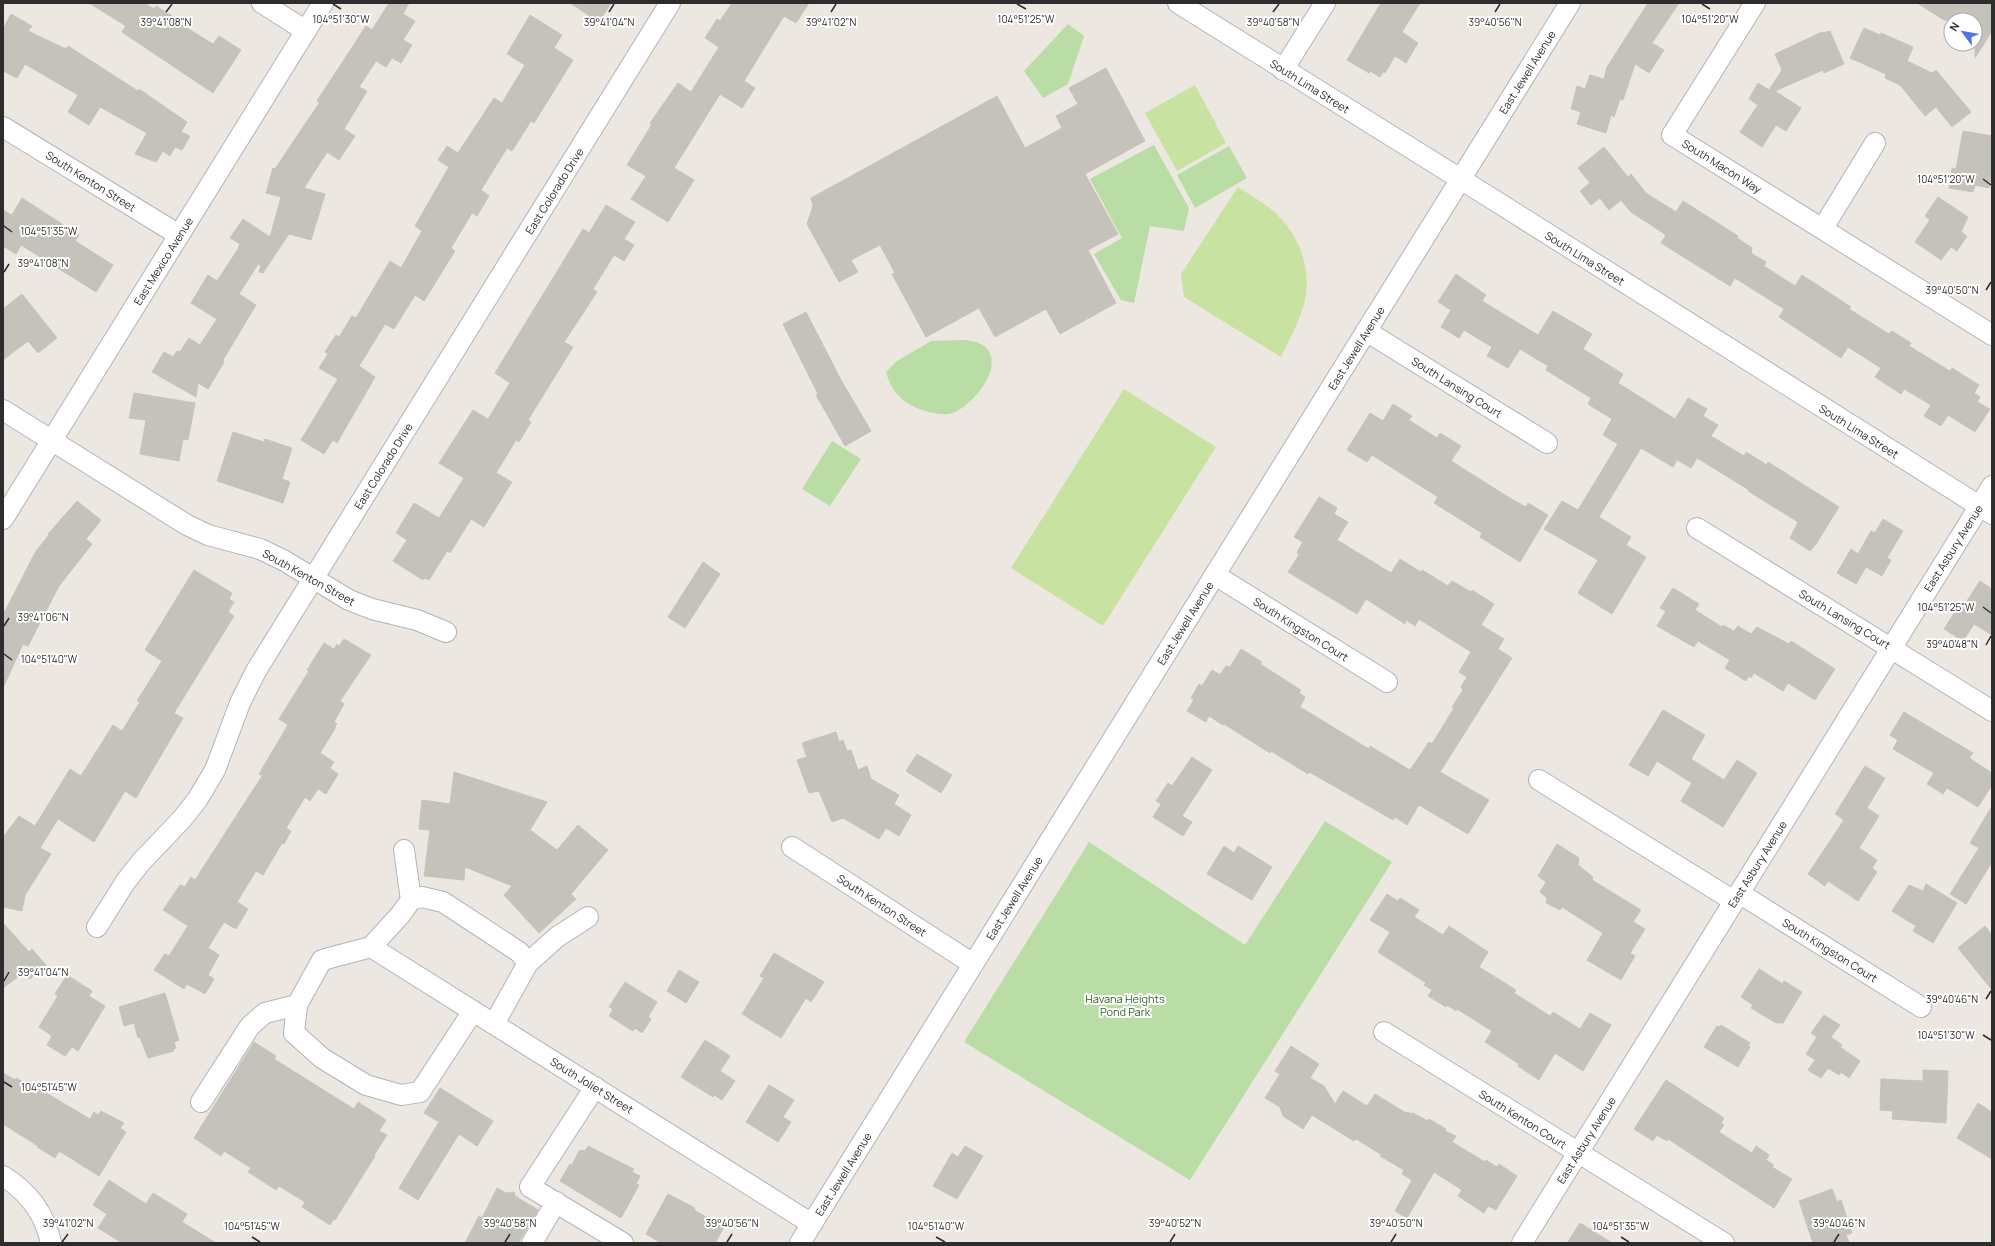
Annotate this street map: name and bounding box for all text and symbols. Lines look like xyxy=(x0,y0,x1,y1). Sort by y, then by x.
text: 104°51'30"W xyxy=(312,12,370,26)
text: 104°51'25"W xyxy=(998,12,1055,26)
text: 104°51'20"W xyxy=(1681,12,1739,26)
north arrow xyxy=(1943,12,1983,52)
text: 39°41'08"N xyxy=(141,15,192,29)
text: 39°41'04"N xyxy=(584,15,634,29)
text: 39°41'02"N xyxy=(806,15,857,29)
text: 39°40'58"N xyxy=(1247,15,1300,29)
text: 39°40'56"N xyxy=(1468,15,1522,29)
text: N xyxy=(1946,19,1963,34)
street label: East Jewell Avenue xyxy=(1495,27,1559,117)
street label: South Lima Street xyxy=(1267,56,1353,116)
street label: South Macon Way xyxy=(1679,136,1765,197)
street label: East Colorado Drive xyxy=(521,145,587,237)
street label: South Kenton Street xyxy=(43,147,139,215)
text: 104°51'20"W xyxy=(1917,172,1975,186)
street label: East Mexico Avenue xyxy=(130,214,196,308)
text: 104°51'35"W xyxy=(21,224,78,238)
street label: South Lima Street xyxy=(1542,228,1628,288)
text: 39°41'08"N xyxy=(18,256,69,270)
text: 39°40'50"N xyxy=(1925,283,1979,297)
street label: East Jewell Avenue xyxy=(1324,303,1388,393)
street label: South Lansing Court xyxy=(1409,353,1505,421)
street label: South Lima Street xyxy=(1816,401,1902,461)
street label: East Colorado Drive xyxy=(350,420,416,512)
street label: East Asbury Avenue xyxy=(1920,501,1986,594)
street label: South Kenton Street xyxy=(260,545,358,609)
street label: East Jewell Avenue xyxy=(1153,578,1217,668)
street label: South Lansing Court xyxy=(1797,586,1893,652)
street label: South Kingston Court xyxy=(1251,594,1351,664)
text: 104°51'25"W xyxy=(1918,600,1975,614)
text: 39°41'06"N xyxy=(17,610,69,624)
text: 39°40'48"N xyxy=(1926,637,1978,651)
text: 104°51'40"W xyxy=(21,652,78,666)
street label: East Asbury Avenue xyxy=(1724,817,1790,910)
street label: East Jewell Avenue xyxy=(982,853,1046,943)
street label: South Kenton Street xyxy=(834,870,930,940)
street label: South Kingston Court xyxy=(1780,915,1880,985)
text: 39°41'04"N xyxy=(18,965,68,979)
park label: Havana Heights Pond Park xyxy=(1085,991,1165,1019)
text: 39°40'46"N xyxy=(1926,992,1978,1006)
text: 104°51'30"W xyxy=(1917,1028,1975,1042)
street label: South Joliet Street xyxy=(548,1053,636,1117)
text: 104°51'45"W xyxy=(21,1080,78,1094)
street label: South Kenton Court xyxy=(1476,1086,1570,1152)
street label: East Asbury Avenue xyxy=(1553,1093,1619,1186)
street label: East Jewell Avenue xyxy=(811,1129,875,1219)
text: 39°41'02"N xyxy=(43,1216,94,1230)
text: 39°40'58"N xyxy=(484,1216,537,1230)
text: 39°40'56"N xyxy=(705,1216,759,1230)
text: 39°40'52"N xyxy=(1149,1216,1201,1230)
text: 39°40'50"N xyxy=(1369,1216,1423,1230)
text: 39°40'46"N xyxy=(1813,1216,1865,1230)
text: 104°51'45"W xyxy=(224,1219,281,1233)
text: 104°51'40"W xyxy=(908,1219,965,1233)
text: 104°51'35"W xyxy=(1593,1219,1650,1233)

